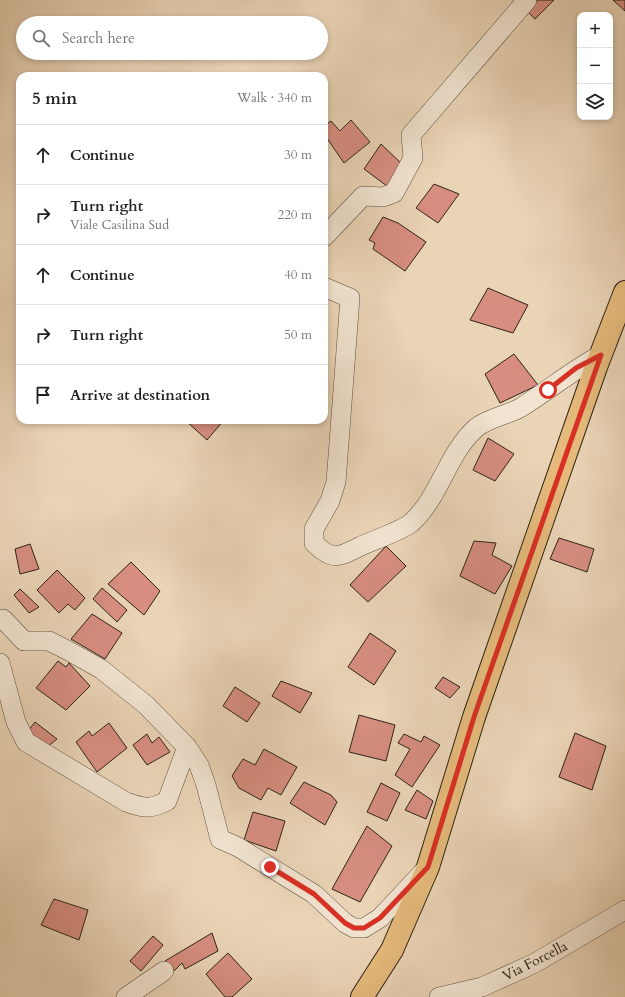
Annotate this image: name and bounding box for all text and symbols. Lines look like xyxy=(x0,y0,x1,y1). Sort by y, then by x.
map controls xyxy=(577,12,613,120)
button: + xyxy=(577,12,613,48)
search box xyxy=(16,16,328,60)
icon: search xyxy=(30,27,52,49)
text: Search here xyxy=(62,28,135,48)
button: − xyxy=(577,48,613,84)
button: layers xyxy=(577,84,613,120)
text: 5 min xyxy=(32,87,77,110)
text: Walk · 340 m xyxy=(237,89,312,107)
icon: ahead xyxy=(32,144,54,166)
text: Continue xyxy=(70,145,135,165)
text: 30 m xyxy=(284,146,312,164)
text: Turn right xyxy=(70,196,143,216)
icon: right xyxy=(32,204,54,226)
text: 220 m xyxy=(278,206,312,224)
text: Viale Casilina Sud xyxy=(70,216,169,234)
icon: ahead xyxy=(32,264,54,286)
text: Continue xyxy=(70,265,135,285)
text: 40 m xyxy=(284,266,312,284)
icon: right xyxy=(32,324,54,346)
text: Turn right xyxy=(70,325,143,345)
text: 50 m xyxy=(284,326,312,344)
route start xyxy=(539,381,557,399)
icon: arrive xyxy=(32,384,54,406)
text: Arrive at destination xyxy=(70,385,210,405)
route end xyxy=(261,858,279,876)
street label: Via Forcella xyxy=(499,937,571,985)

